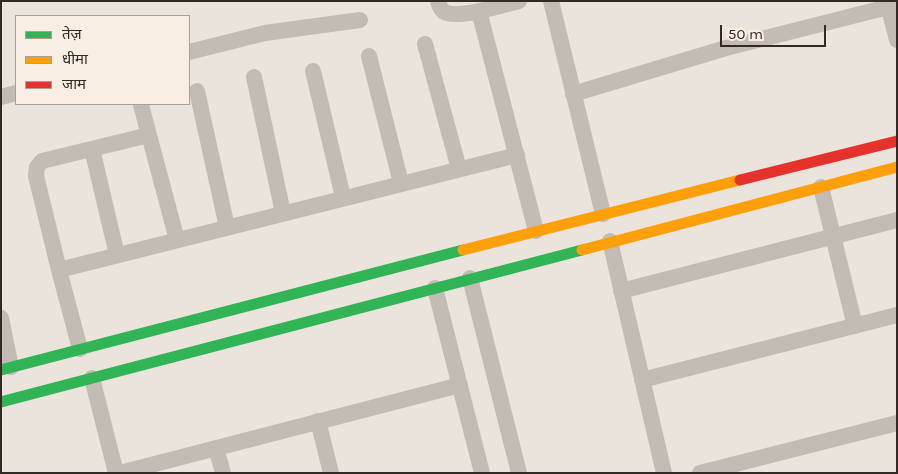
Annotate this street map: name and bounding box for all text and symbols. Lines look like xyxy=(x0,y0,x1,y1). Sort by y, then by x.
legend xyxy=(15,15,190,105)
scale bar xyxy=(723,15,829,47)
text: तेज़ xyxy=(62,25,82,43)
text: 50 m xyxy=(728,25,763,43)
text: धीमा xyxy=(62,50,88,68)
text: जाम xyxy=(62,75,86,93)

